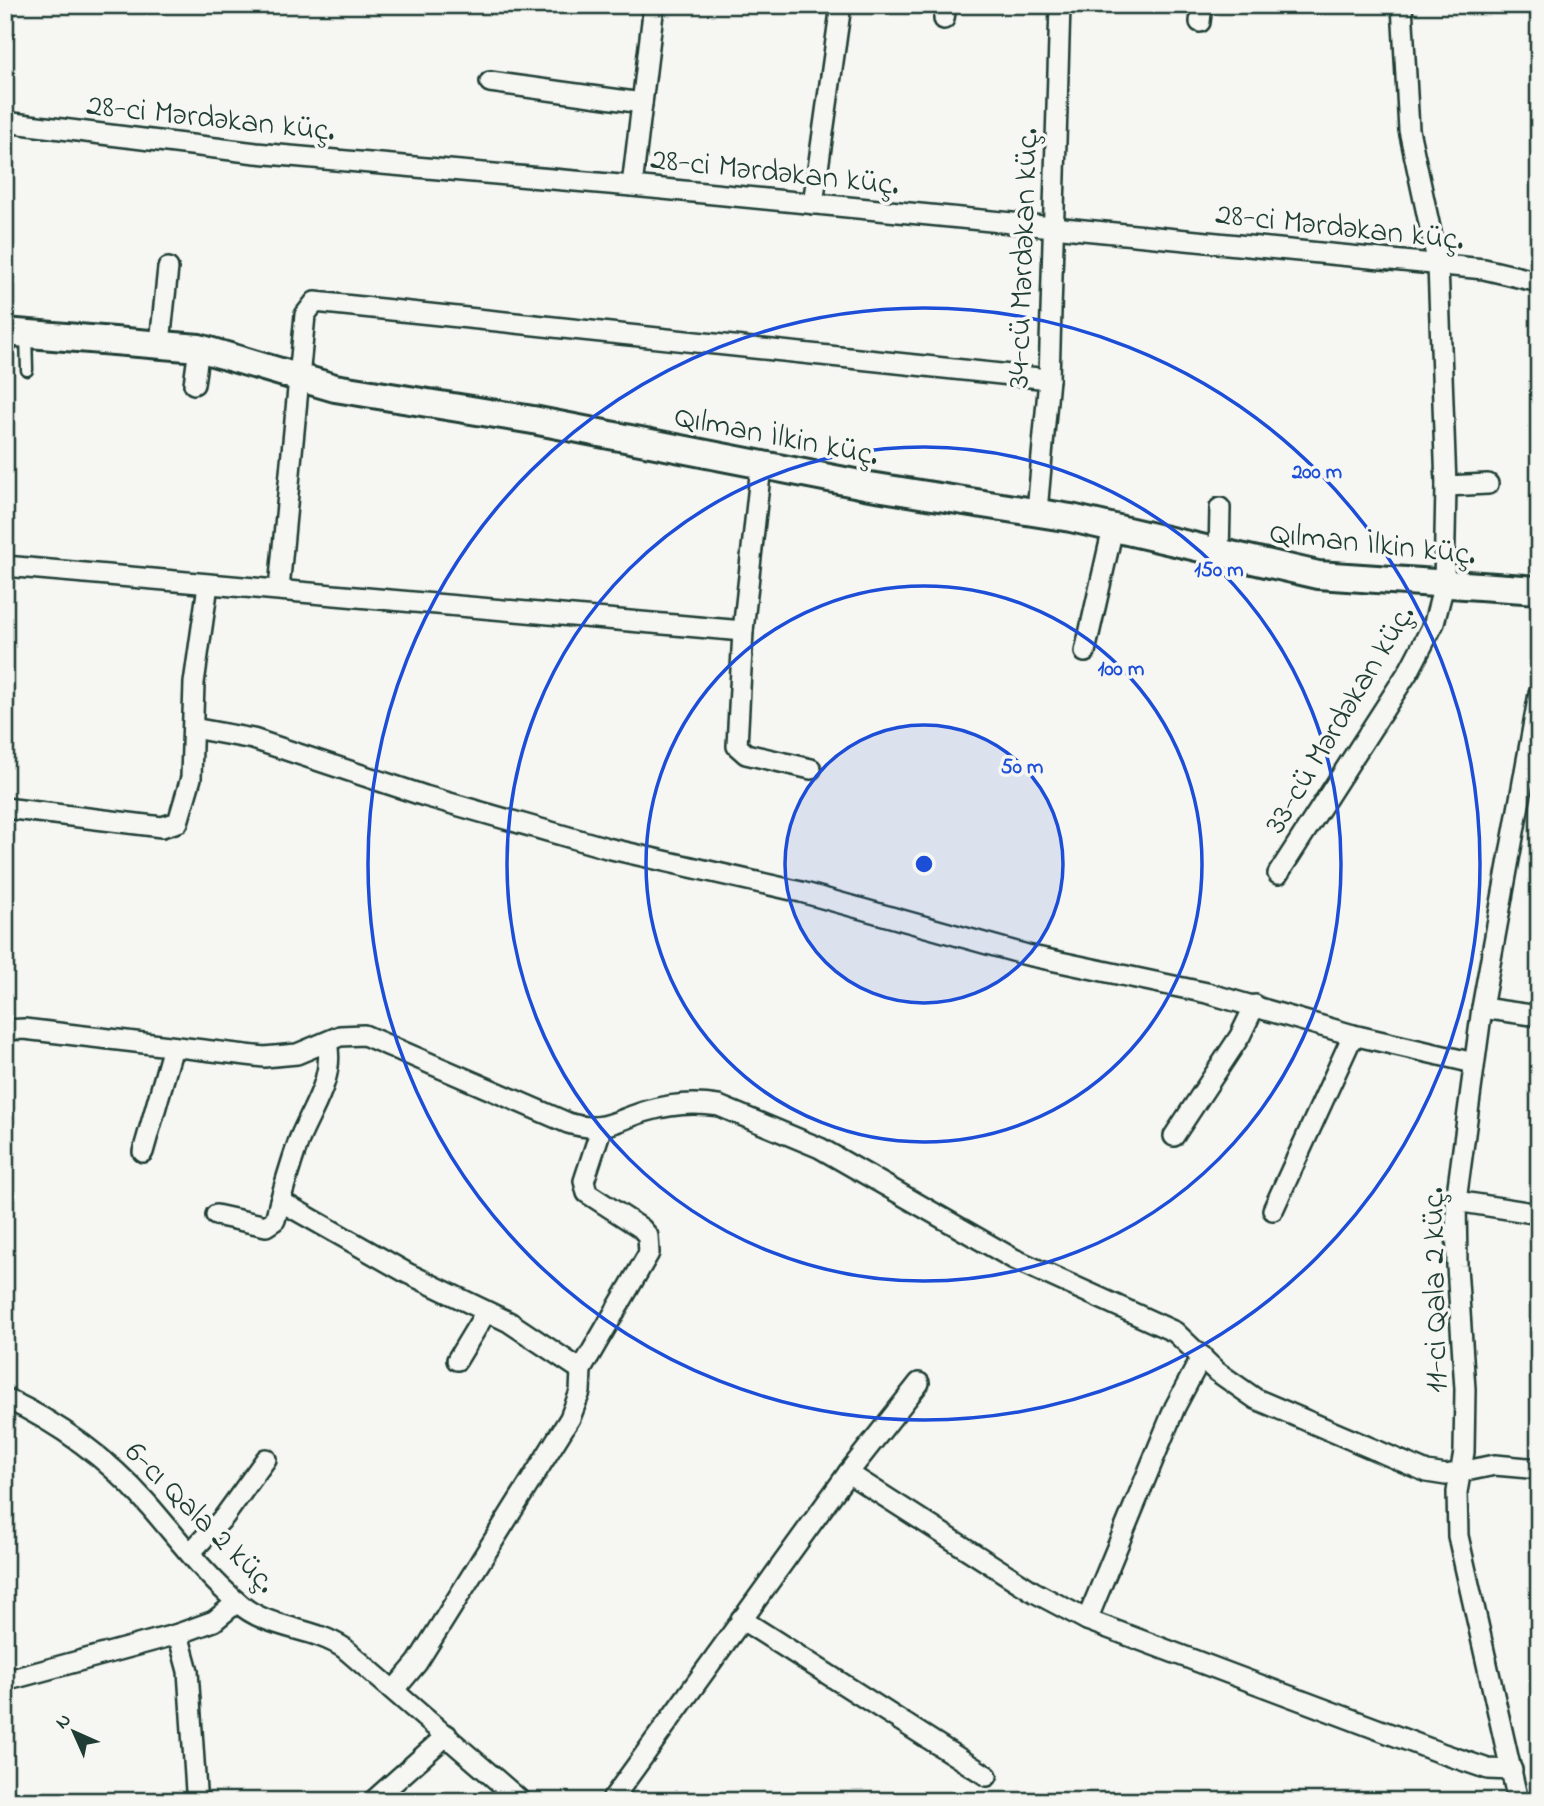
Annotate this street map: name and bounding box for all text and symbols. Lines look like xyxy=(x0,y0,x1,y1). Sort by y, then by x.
street label: 28-ci Mərdəkan küç. xyxy=(84,83,337,156)
street label: 34-cü Mərdəkan küç. xyxy=(996,127,1053,389)
street label: 28-ci Mərdəkan küç. xyxy=(648,137,901,210)
street label: 28-ci Mərdəkan küç. xyxy=(1213,192,1466,265)
street label: Qılman İlkin küç. xyxy=(670,395,882,480)
text: 200 m xyxy=(1291,458,1342,488)
street label: Qılman İlkin küç. xyxy=(1267,511,1478,580)
text: 150 m xyxy=(1194,556,1244,586)
street label: 33-cü Mərdəkan küç. xyxy=(1254,596,1428,844)
text: 100 m xyxy=(1098,655,1144,685)
text: 50 m xyxy=(1001,753,1043,783)
centre of rings xyxy=(912,852,936,876)
street label: 11-ci Qala 2 küç. xyxy=(1411,1187,1462,1393)
street label: 6-cı Qala 2 küç. xyxy=(112,1431,287,1606)
north arrow xyxy=(38,1698,108,1768)
text: N xyxy=(50,1708,78,1736)

